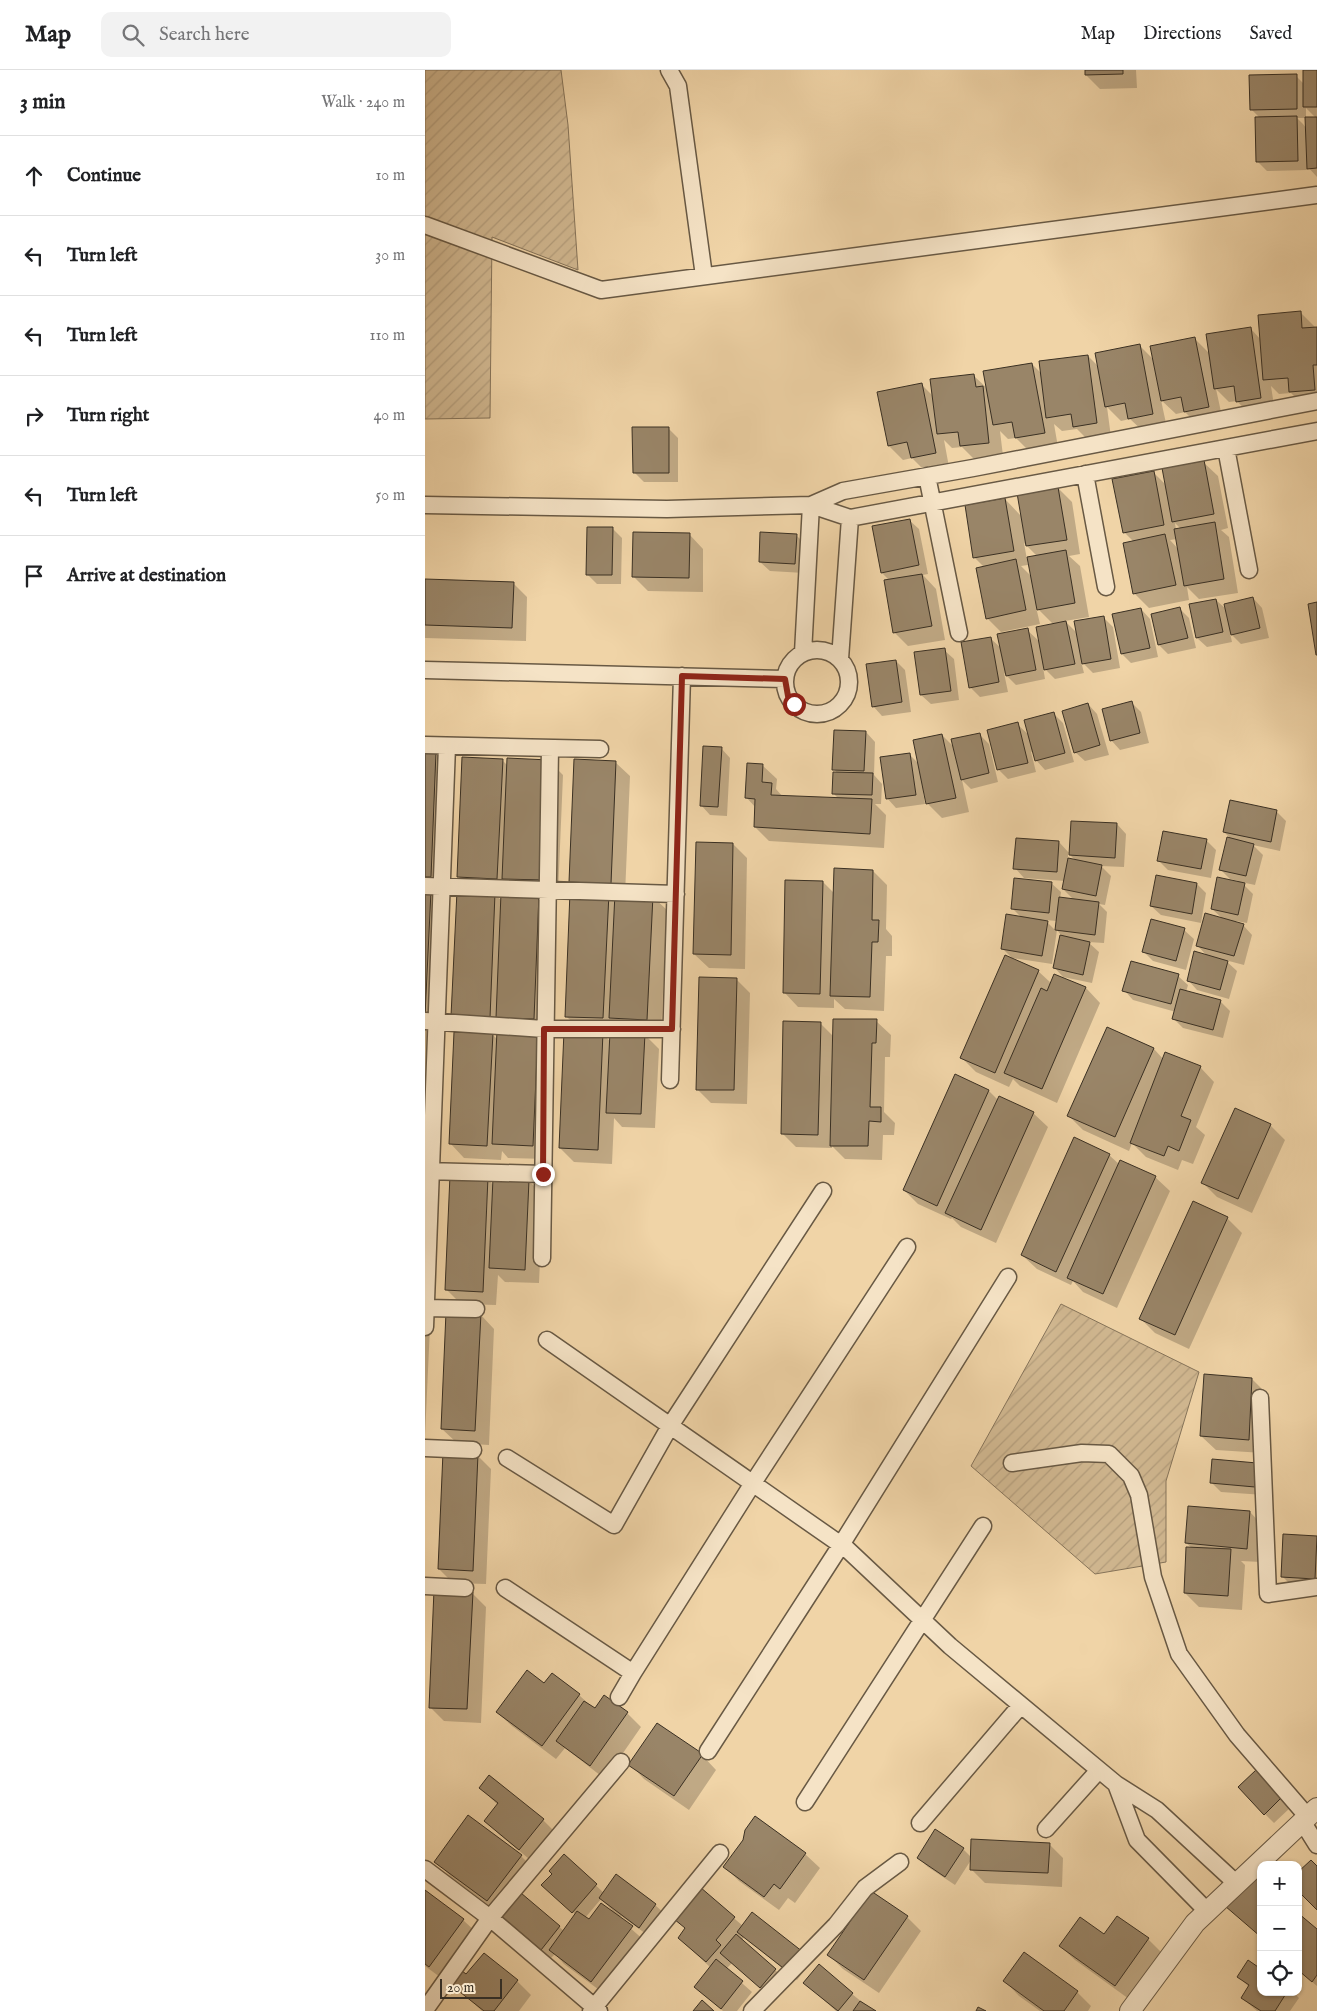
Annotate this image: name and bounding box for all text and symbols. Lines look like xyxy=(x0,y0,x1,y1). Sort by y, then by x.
search box xyxy=(101,12,451,57)
text: Map xyxy=(25,19,71,50)
icon: search xyxy=(119,21,147,49)
text: Search here xyxy=(159,23,250,47)
text: Map xyxy=(1081,23,1115,46)
text: Directions xyxy=(1143,23,1221,46)
text: Saved xyxy=(1249,23,1292,46)
text: 3 min xyxy=(20,89,65,116)
text: Walk · 240 m xyxy=(321,93,405,113)
icon: ahead xyxy=(20,162,48,190)
text: Continue xyxy=(67,164,141,188)
text: 10 m xyxy=(375,166,405,186)
icon: left xyxy=(20,242,48,270)
text: Turn left xyxy=(67,244,138,268)
text: 30 m xyxy=(375,246,405,266)
icon: left xyxy=(20,322,48,350)
text: Turn left xyxy=(67,324,138,348)
text: 110 m xyxy=(369,326,405,346)
icon: right xyxy=(20,402,48,430)
text: Turn right xyxy=(67,404,149,428)
text: 40 m xyxy=(373,406,405,426)
icon: left xyxy=(20,482,48,510)
text: Turn left xyxy=(67,484,138,508)
text: 50 m xyxy=(376,486,405,506)
icon: arrive xyxy=(20,562,48,590)
text: Arrive at destination xyxy=(67,564,226,588)
route start xyxy=(783,693,806,716)
route end xyxy=(532,1163,555,1186)
map controls xyxy=(1257,1861,1302,1996)
button: + xyxy=(1257,1861,1302,1906)
button: − xyxy=(1257,1906,1302,1951)
button: locate xyxy=(1257,1951,1302,1996)
scale bar xyxy=(440,1976,503,1999)
text: 20 m xyxy=(447,1979,474,1997)

